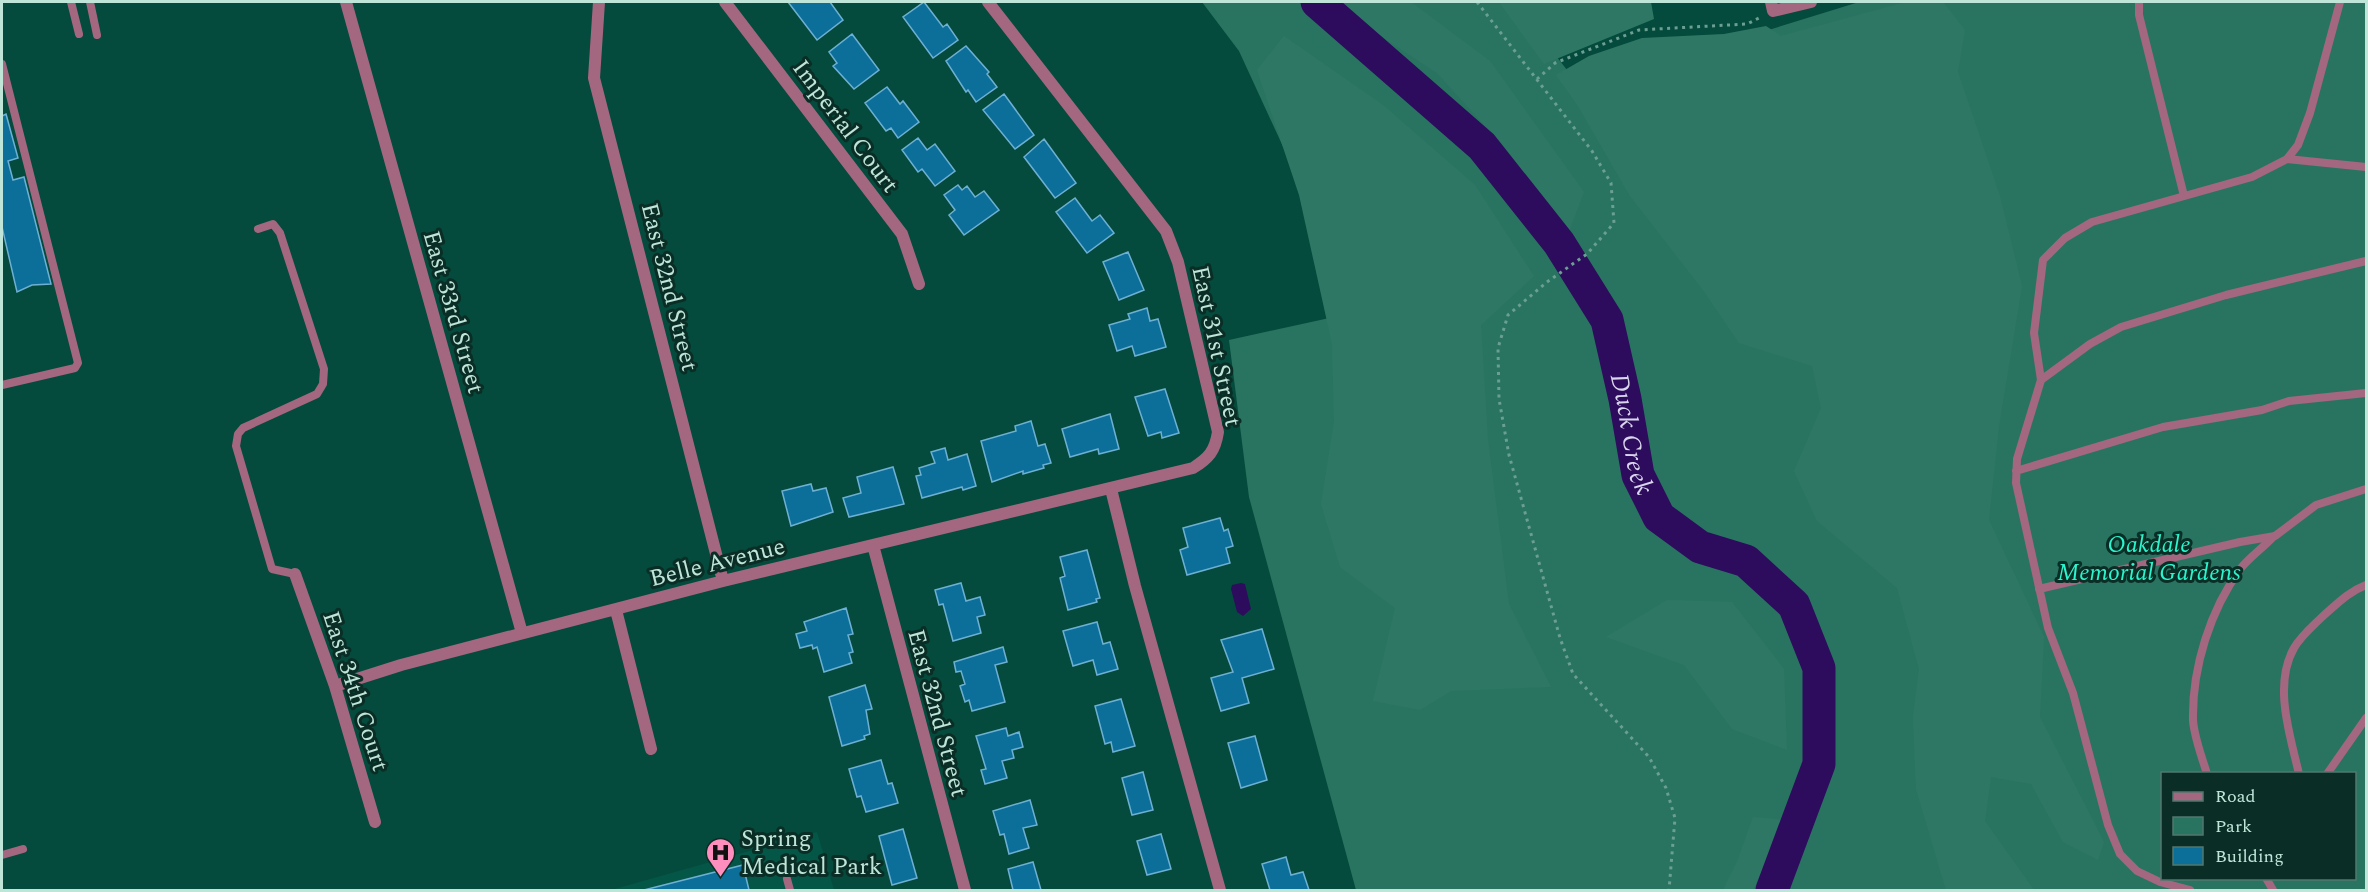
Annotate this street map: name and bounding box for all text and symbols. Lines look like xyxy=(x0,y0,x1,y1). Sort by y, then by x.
street label: Imperial Court xyxy=(783,52,907,201)
street label: East 32nd Street xyxy=(631,199,707,375)
street label: East 33rd Street xyxy=(413,227,493,398)
street label: East 31st Street xyxy=(1181,262,1251,430)
water label: Duck Creek xyxy=(1599,369,1664,502)
park label: Oakdale Memorial Gardens xyxy=(2057,527,2241,591)
street label: Belle Avenue xyxy=(646,529,789,597)
street label: East 34th Court xyxy=(312,607,398,776)
street label: East 32nd Street xyxy=(897,625,977,801)
legend xyxy=(2161,772,2356,880)
text: Road xyxy=(2215,783,2256,810)
text: Park xyxy=(2215,813,2252,840)
place label: Spring Medical Park xyxy=(741,821,882,885)
hospital icon: Spring Medical Park xyxy=(704,836,736,878)
text: Building xyxy=(2215,843,2284,870)

